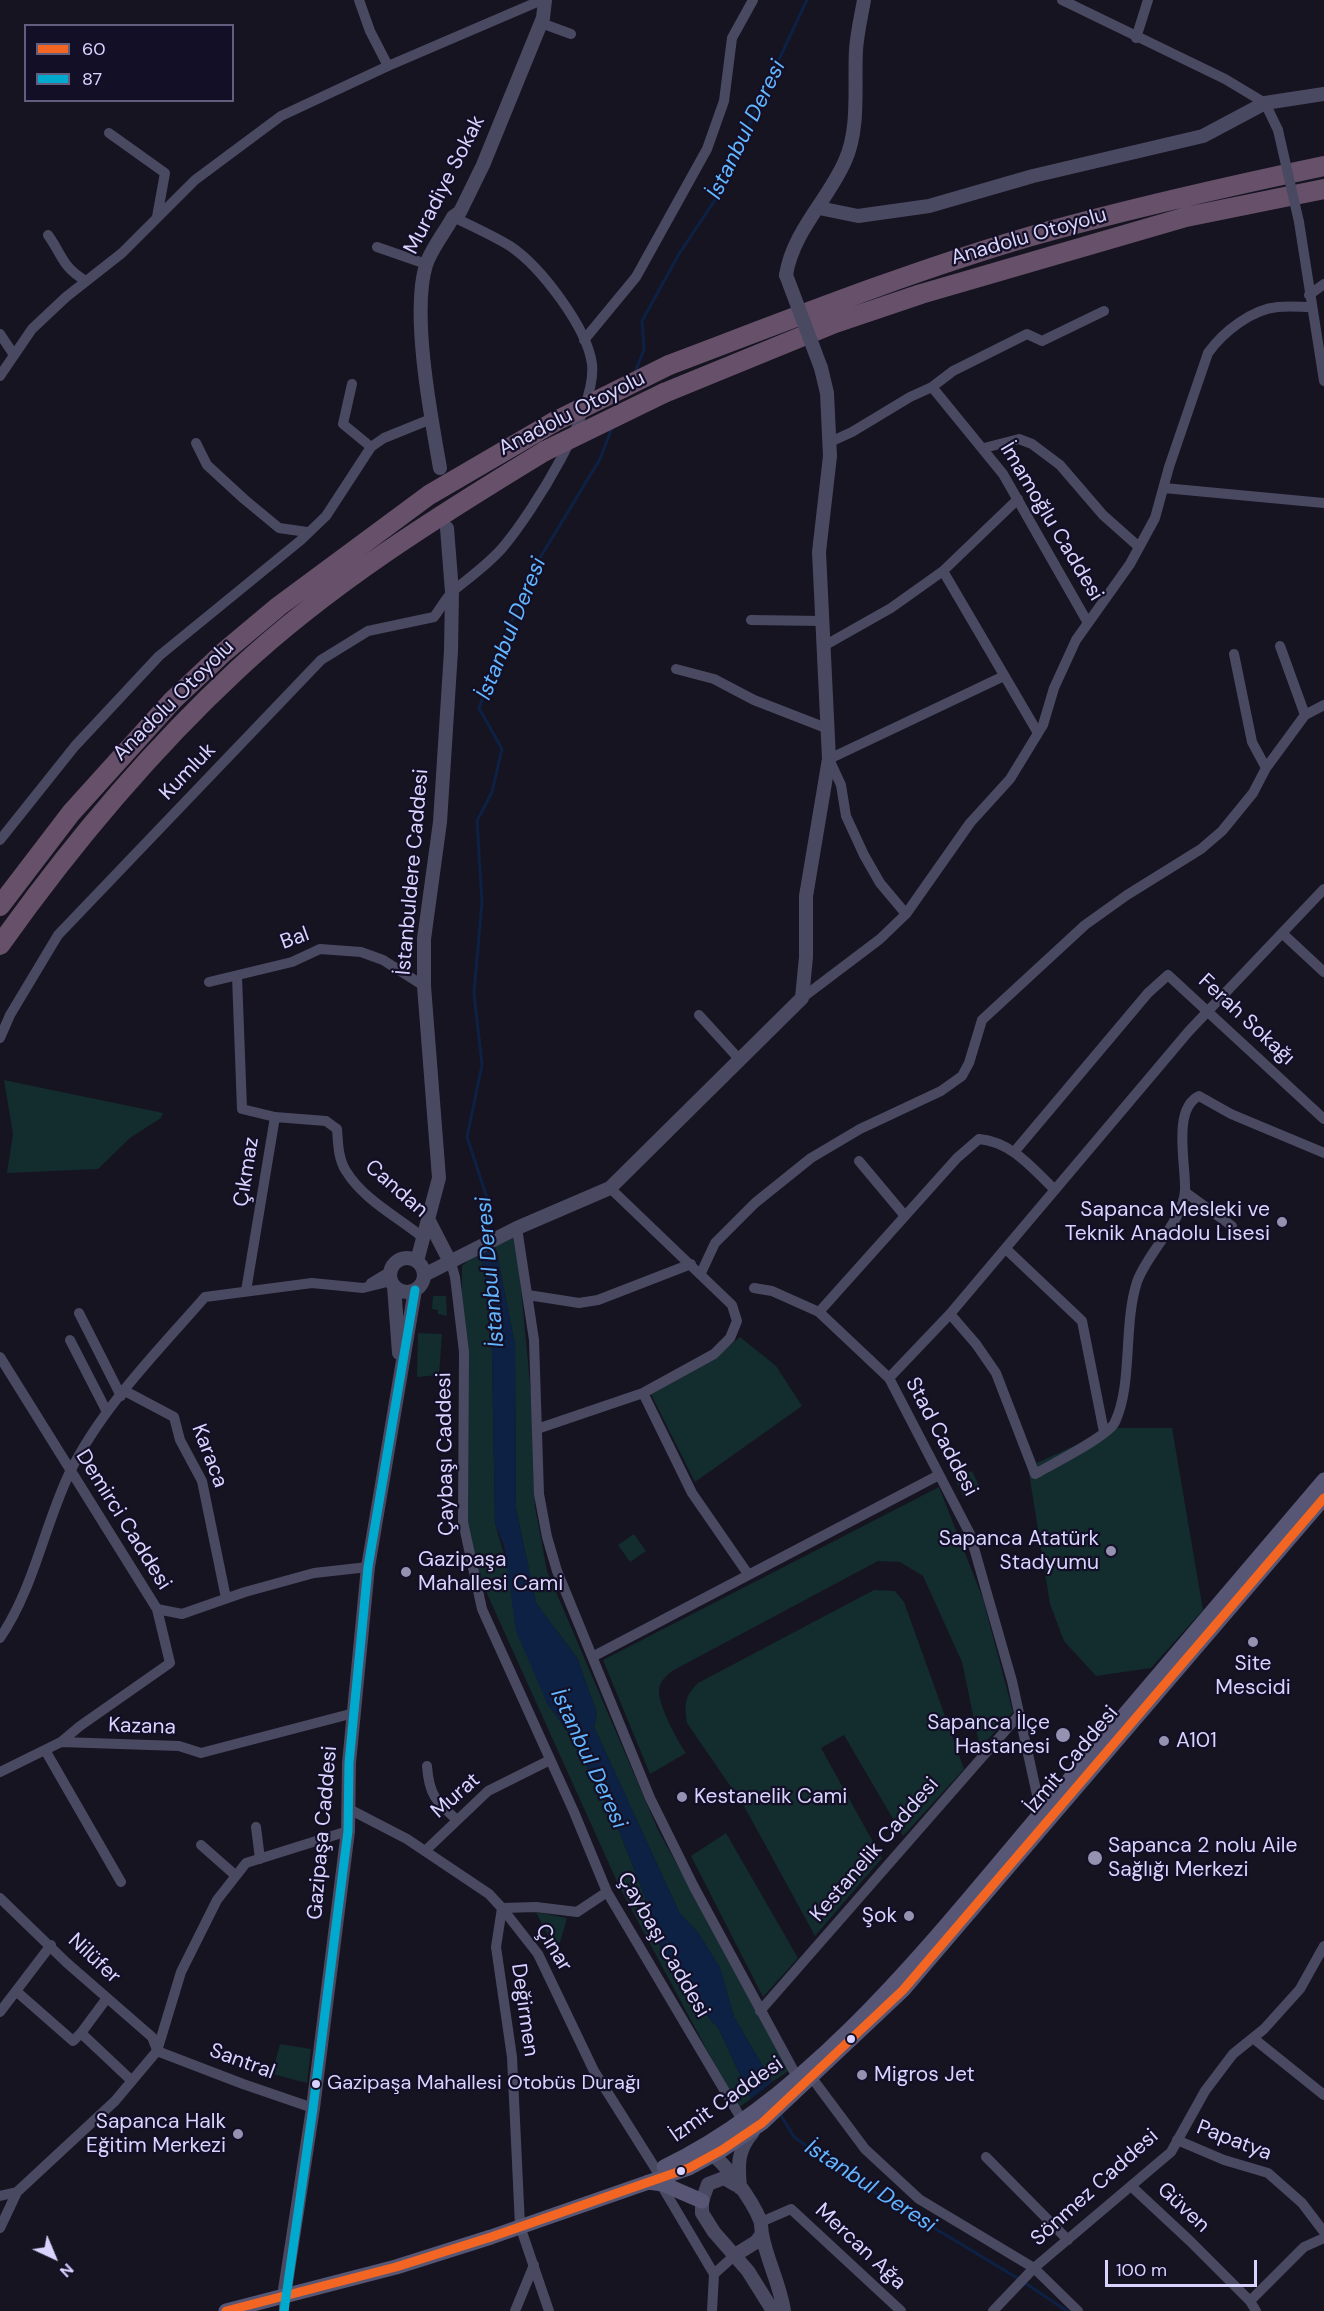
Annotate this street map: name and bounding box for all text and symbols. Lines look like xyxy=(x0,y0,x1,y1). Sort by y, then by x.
legend xyxy=(24,24,234,102)
text: 60 xyxy=(82,37,106,61)
water label: İstanbul Deresi xyxy=(702,56,792,204)
text: 87 xyxy=(82,67,102,91)
street label: Muradiye Sokak xyxy=(399,111,491,259)
street label: Anadolu Otoyolu xyxy=(948,203,1110,271)
street label: Anadolu Otoyolu xyxy=(495,366,649,462)
street label: İmamoğlu Caddesi xyxy=(994,438,1108,606)
water label: İstanbul Deresi xyxy=(471,554,553,704)
street label: Anadolu Otoyolu xyxy=(108,635,240,767)
street label: Kumluk xyxy=(155,738,221,806)
street label: İstanbuldere Caddesi xyxy=(391,768,435,976)
street label: Bal xyxy=(277,922,313,956)
street label: Ferah Sokağı xyxy=(1193,969,1299,1071)
street label: Çıkmaz xyxy=(229,1135,265,1209)
street label: Candan xyxy=(359,1155,433,1223)
water label: İstanbul Deresi xyxy=(471,1196,511,1348)
place label: Sapanca Mesleki ve Teknik Anadolu Lisesi xyxy=(1065,1197,1270,1247)
marker: Sapanca Mesleki ve Teknik Anadolu Lisesi xyxy=(1275,1215,1289,1229)
street label: Çaybaşı Caddesi xyxy=(432,1372,460,1536)
street label: Stad Caddesi xyxy=(899,1373,983,1501)
street label: Karaca xyxy=(185,1421,233,1491)
street label: Demirci Caddesi xyxy=(70,1445,176,1595)
place label: Sapanca Atatürk Stadyumu xyxy=(939,1526,1099,1576)
marker: Sapanca Atatürk Stadyumu xyxy=(1104,1544,1118,1558)
place label: Gazipaşa Mahallesi Cami xyxy=(418,1547,563,1597)
marker: Gazipaşa Mahallesi Cami xyxy=(399,1565,413,1579)
marker: Site Mescidi xyxy=(1246,1635,1260,1649)
place label: Site Mescidi xyxy=(1215,1651,1291,1701)
water label: İstanbul Deresi xyxy=(544,1685,632,1833)
street label: İzmit Caddesi xyxy=(1020,1701,1124,1819)
place label: Sapanca İlçe Hastanesi xyxy=(927,1710,1050,1760)
street label: Kazana xyxy=(108,1713,176,1741)
marker: Sapanca İlçe Hastanesi xyxy=(1054,1726,1072,1744)
place label: A101 xyxy=(1176,1728,1217,1754)
marker: A101 xyxy=(1157,1734,1171,1748)
street label: Gazipaşa Caddesi xyxy=(303,1745,343,1921)
street label: Murat xyxy=(426,1768,486,1824)
street label: Kestanelik Caddesi xyxy=(805,1773,945,1927)
place label: Kestanelik Cami xyxy=(694,1784,847,1810)
marker: Kestanelik Cami xyxy=(675,1790,689,1804)
place label: Sapanca 2 nolu Aile Sağlığı Merkezi xyxy=(1108,1833,1297,1883)
marker: Sapanca 2 nolu Aile Sağlığı Merkezi xyxy=(1086,1849,1104,1867)
street label: Çaybaşı Caddesi xyxy=(611,1868,715,2022)
place label: Şok xyxy=(862,1903,897,1929)
marker: Şok xyxy=(902,1909,916,1923)
street label: Çınar xyxy=(529,1920,577,1976)
street label: Nilüfer xyxy=(62,1928,126,1990)
street label: Değirmen xyxy=(505,1962,543,2058)
unlabelled marker xyxy=(845,2033,857,2045)
street label: Santral xyxy=(206,2039,278,2085)
street label: İzmit Caddesi xyxy=(666,2052,788,2148)
place label: Migros Jet xyxy=(874,2062,975,2088)
marker: Migros Jet xyxy=(855,2068,869,2082)
place label: Gazipaşa Mahallesi Otobüs Durağı xyxy=(327,2072,641,2096)
marker: Gazipaşa Mahallesi Otobüs Durağı xyxy=(310,2078,322,2090)
place label: Sapanca Halk Eğitim Merkezi xyxy=(86,2109,226,2159)
street label: Papatya xyxy=(1193,2115,1275,2167)
street label: Sönmez Caddesi xyxy=(1026,2124,1164,2252)
marker: Sapanca Halk Eğitim Merkezi xyxy=(231,2127,245,2141)
water label: İstanbul Deresi xyxy=(799,2135,941,2239)
unlabelled marker xyxy=(675,2165,687,2177)
street label: Güven xyxy=(1152,2177,1214,2239)
street label: Mercan Ağa xyxy=(809,2199,911,2295)
north arrow xyxy=(24,2227,84,2287)
scale bar xyxy=(1108,2248,1260,2286)
text: 100 m xyxy=(1116,2258,1167,2282)
text: N xyxy=(55,2259,78,2282)

